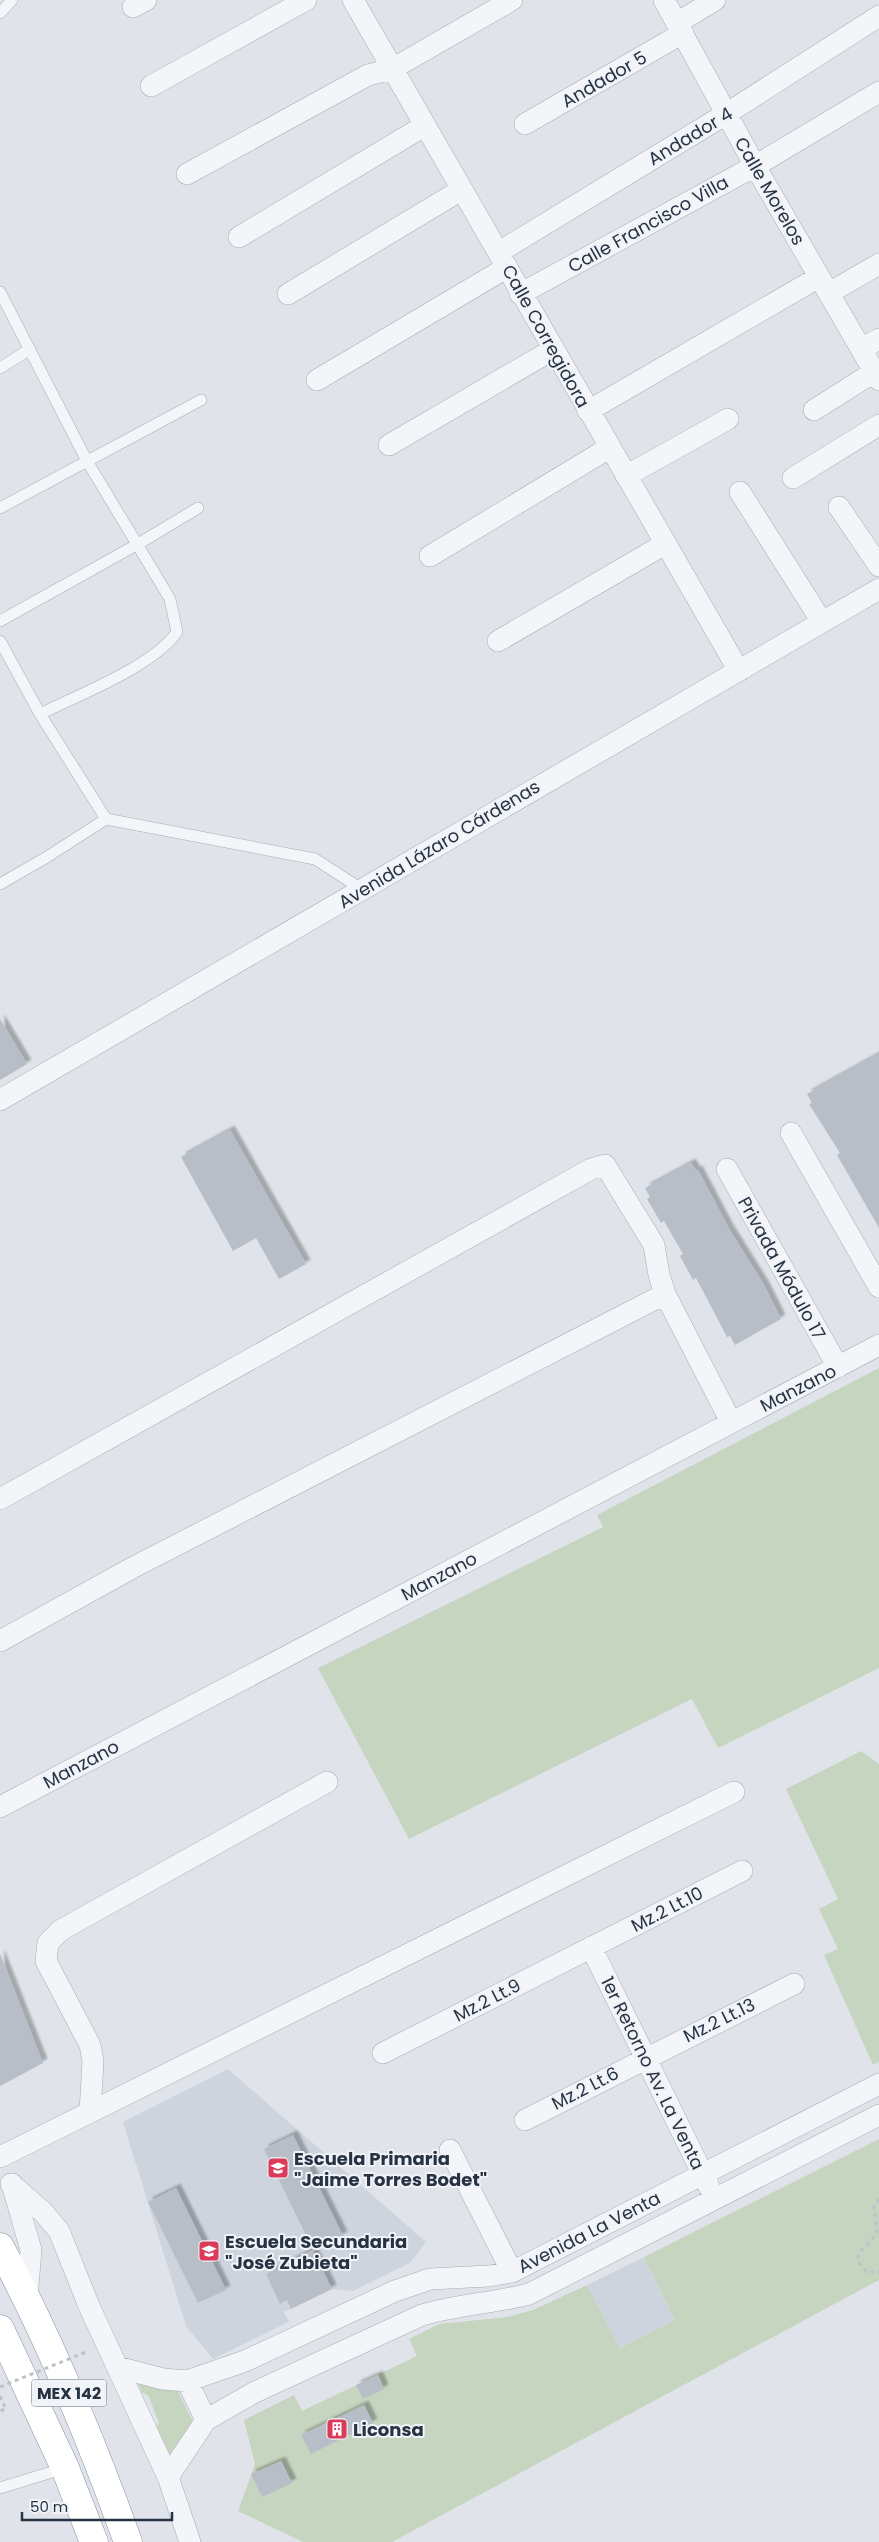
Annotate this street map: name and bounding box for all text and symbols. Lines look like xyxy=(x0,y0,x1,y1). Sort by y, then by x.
street label: Andador 5 xyxy=(557,45,651,113)
street label: Andador 4 xyxy=(643,101,737,171)
street label: Calle Morelos xyxy=(729,132,811,250)
street label: Calle Francisco Villa xyxy=(563,169,733,279)
street label: Calle Corregidora xyxy=(496,260,596,412)
street label: Avenida Lázaro Cárdenas xyxy=(334,774,544,914)
street label: Privada Módulo 17 xyxy=(732,1192,832,1344)
street label: Manzano xyxy=(756,1358,840,1418)
street label: Manzano xyxy=(397,1546,481,1606)
street label: Manzano xyxy=(39,1734,123,1794)
street label: Mz.2 Lt.10 xyxy=(627,1880,707,1938)
street label: 1er Retorno Av. La Venta xyxy=(595,1972,711,2174)
street label: Mz.2 Lt.9 xyxy=(449,1973,525,2027)
street label: Mz.2 Lt.13 xyxy=(679,1992,759,2048)
street label: Mz.2 Lt.6 xyxy=(547,2060,623,2116)
place label: Escuela Primaria "Jaime Torres Bodet" xyxy=(294,2146,487,2192)
school or university icon: Escuela Primaria "Jaime Torres Bodet" xyxy=(266,2156,290,2180)
street label: Avenida La Venta xyxy=(513,2185,665,2279)
place label: Escuela Secundaria "José Zubieta" xyxy=(225,2229,407,2275)
school or university icon: Escuela Secundaria "José Zubieta" xyxy=(197,2239,221,2263)
road number: MEX 142 xyxy=(32,2380,106,2406)
building icon: Liconsa xyxy=(325,2417,349,2441)
place label: Liconsa xyxy=(353,2417,424,2442)
scale bar xyxy=(22,2490,172,2522)
text: 50 m xyxy=(30,2496,68,2517)

